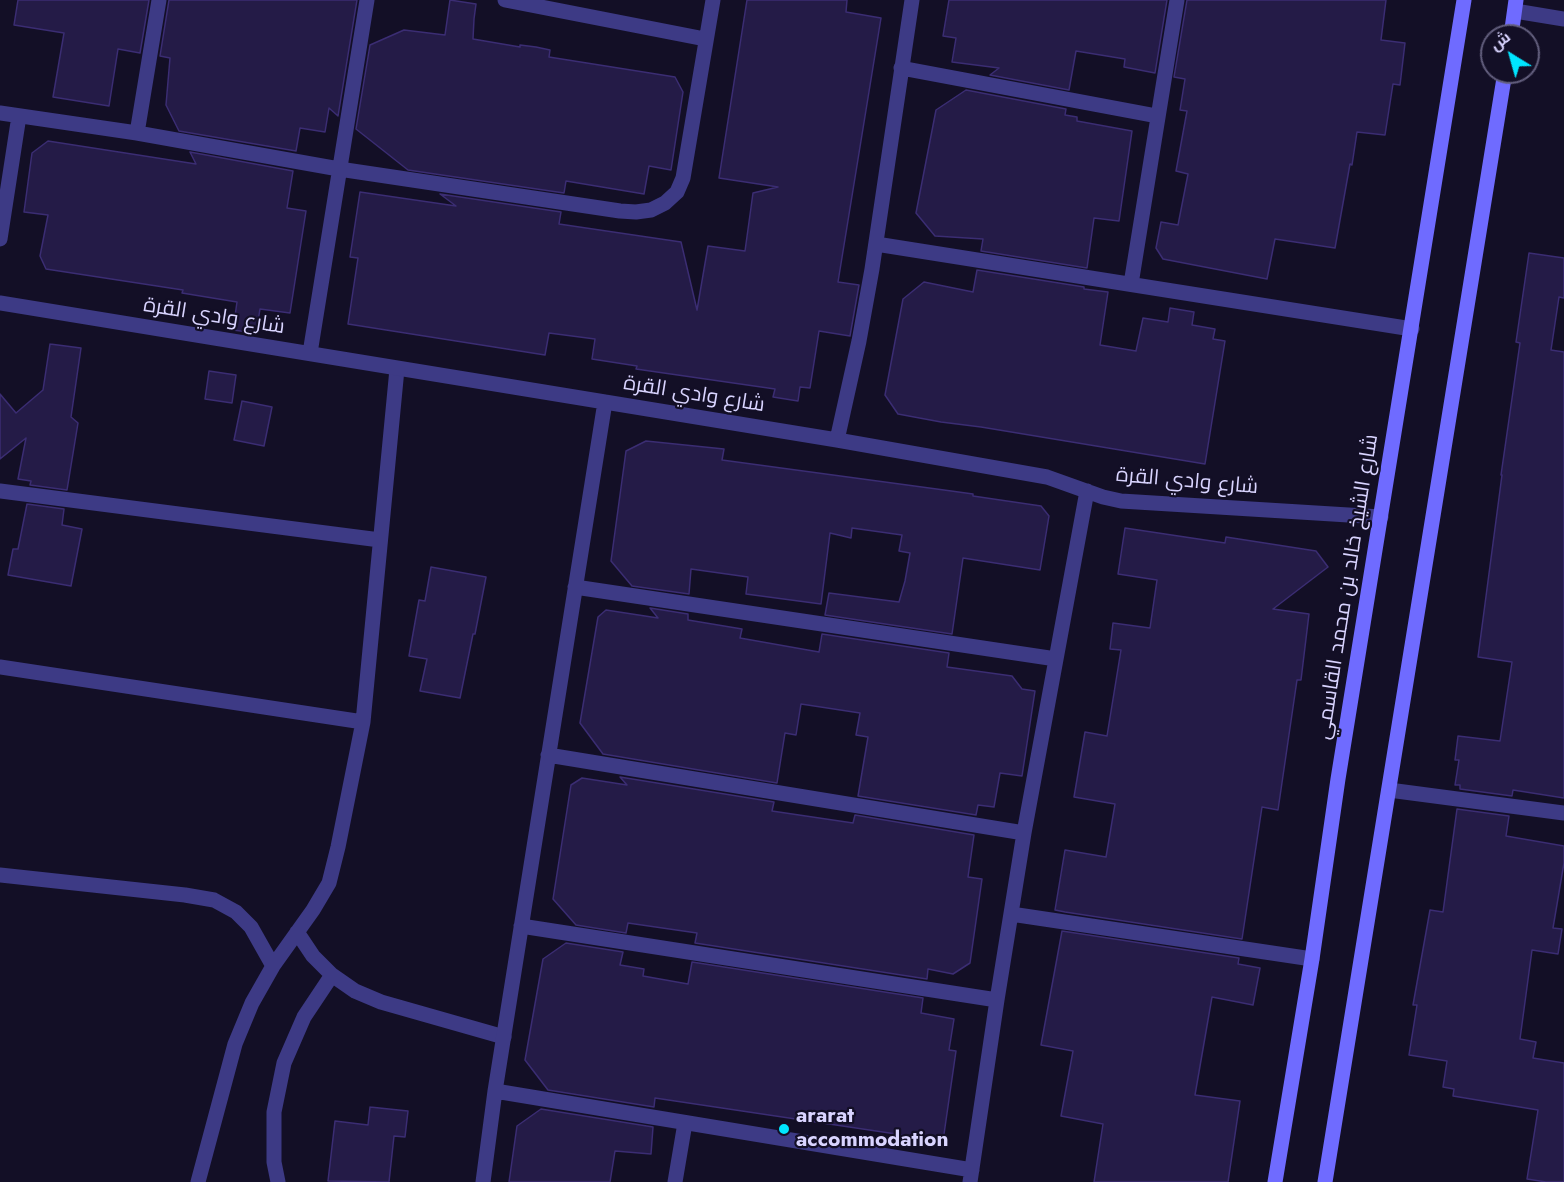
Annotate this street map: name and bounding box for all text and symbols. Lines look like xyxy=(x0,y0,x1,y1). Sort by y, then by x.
north arrow xyxy=(1480,24,1540,84)
text: ش xyxy=(1485,25,1515,56)
street label: شارع وادي القرة xyxy=(142,293,286,341)
street label: شارع وادي القرة xyxy=(622,371,766,419)
street label: شارع الشيخ خالد بن محمد القاسمي xyxy=(1311,432,1385,742)
street label: شارع وادي القرة xyxy=(1115,463,1259,501)
place label: ararat accommodation xyxy=(796,1104,949,1154)
marker: ararat accommodation xyxy=(777,1122,791,1136)

